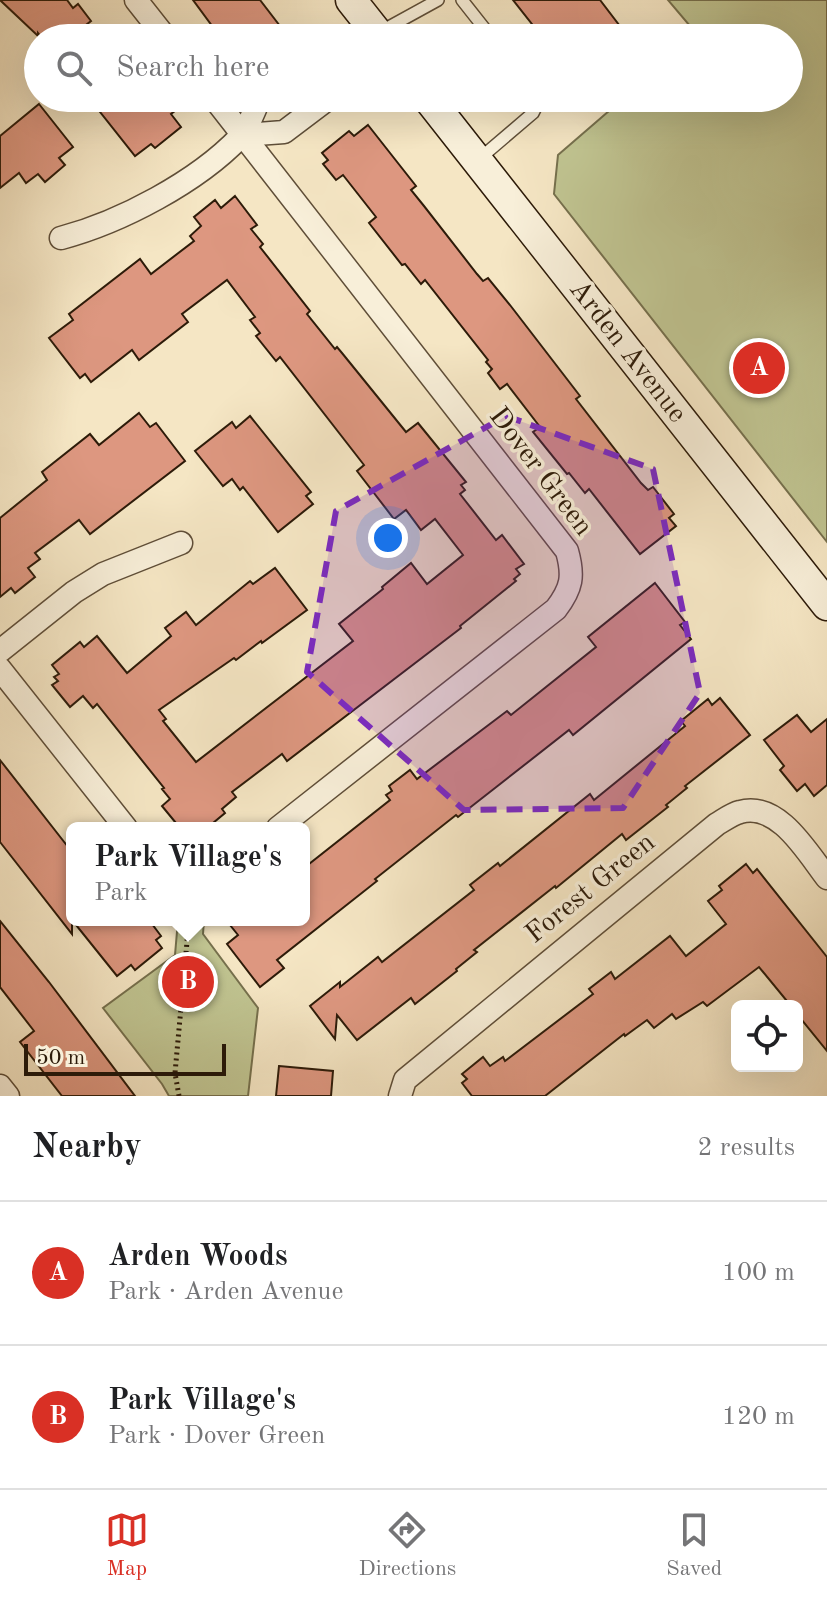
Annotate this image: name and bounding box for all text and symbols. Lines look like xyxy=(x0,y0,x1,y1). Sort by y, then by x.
search box xyxy=(24,24,803,112)
icon: search xyxy=(52,46,96,90)
text: Search here xyxy=(116,53,270,83)
street label: Arden Avenue xyxy=(563,276,691,428)
pin: A xyxy=(733,338,785,398)
street label: Dover Green xyxy=(483,403,597,541)
your location xyxy=(368,518,408,558)
popup xyxy=(66,822,310,926)
street label: Forest Green xyxy=(521,829,661,949)
text: Park Village's xyxy=(94,843,282,873)
text: Park xyxy=(94,880,148,906)
pin: B xyxy=(162,952,214,1012)
map controls xyxy=(731,1000,803,1072)
button: locate xyxy=(731,1000,803,1072)
scale bar xyxy=(24,1040,226,1076)
text: 50 m xyxy=(36,1047,85,1069)
text: Nearby xyxy=(32,1131,142,1165)
text: 2 results xyxy=(697,1135,795,1161)
text: Arden Woods xyxy=(108,1242,288,1272)
text: A xyxy=(48,1260,68,1286)
text: 100 m xyxy=(722,1260,795,1286)
text: Park · Arden Avenue xyxy=(108,1279,343,1305)
text: Park Village's xyxy=(108,1386,296,1416)
text: B xyxy=(49,1404,67,1430)
text: 120 m xyxy=(722,1404,795,1430)
text: Park · Dover Green xyxy=(108,1423,325,1449)
tab: Map xyxy=(105,1508,149,1583)
tab: Directions xyxy=(359,1508,456,1583)
tab: Saved xyxy=(666,1508,722,1583)

